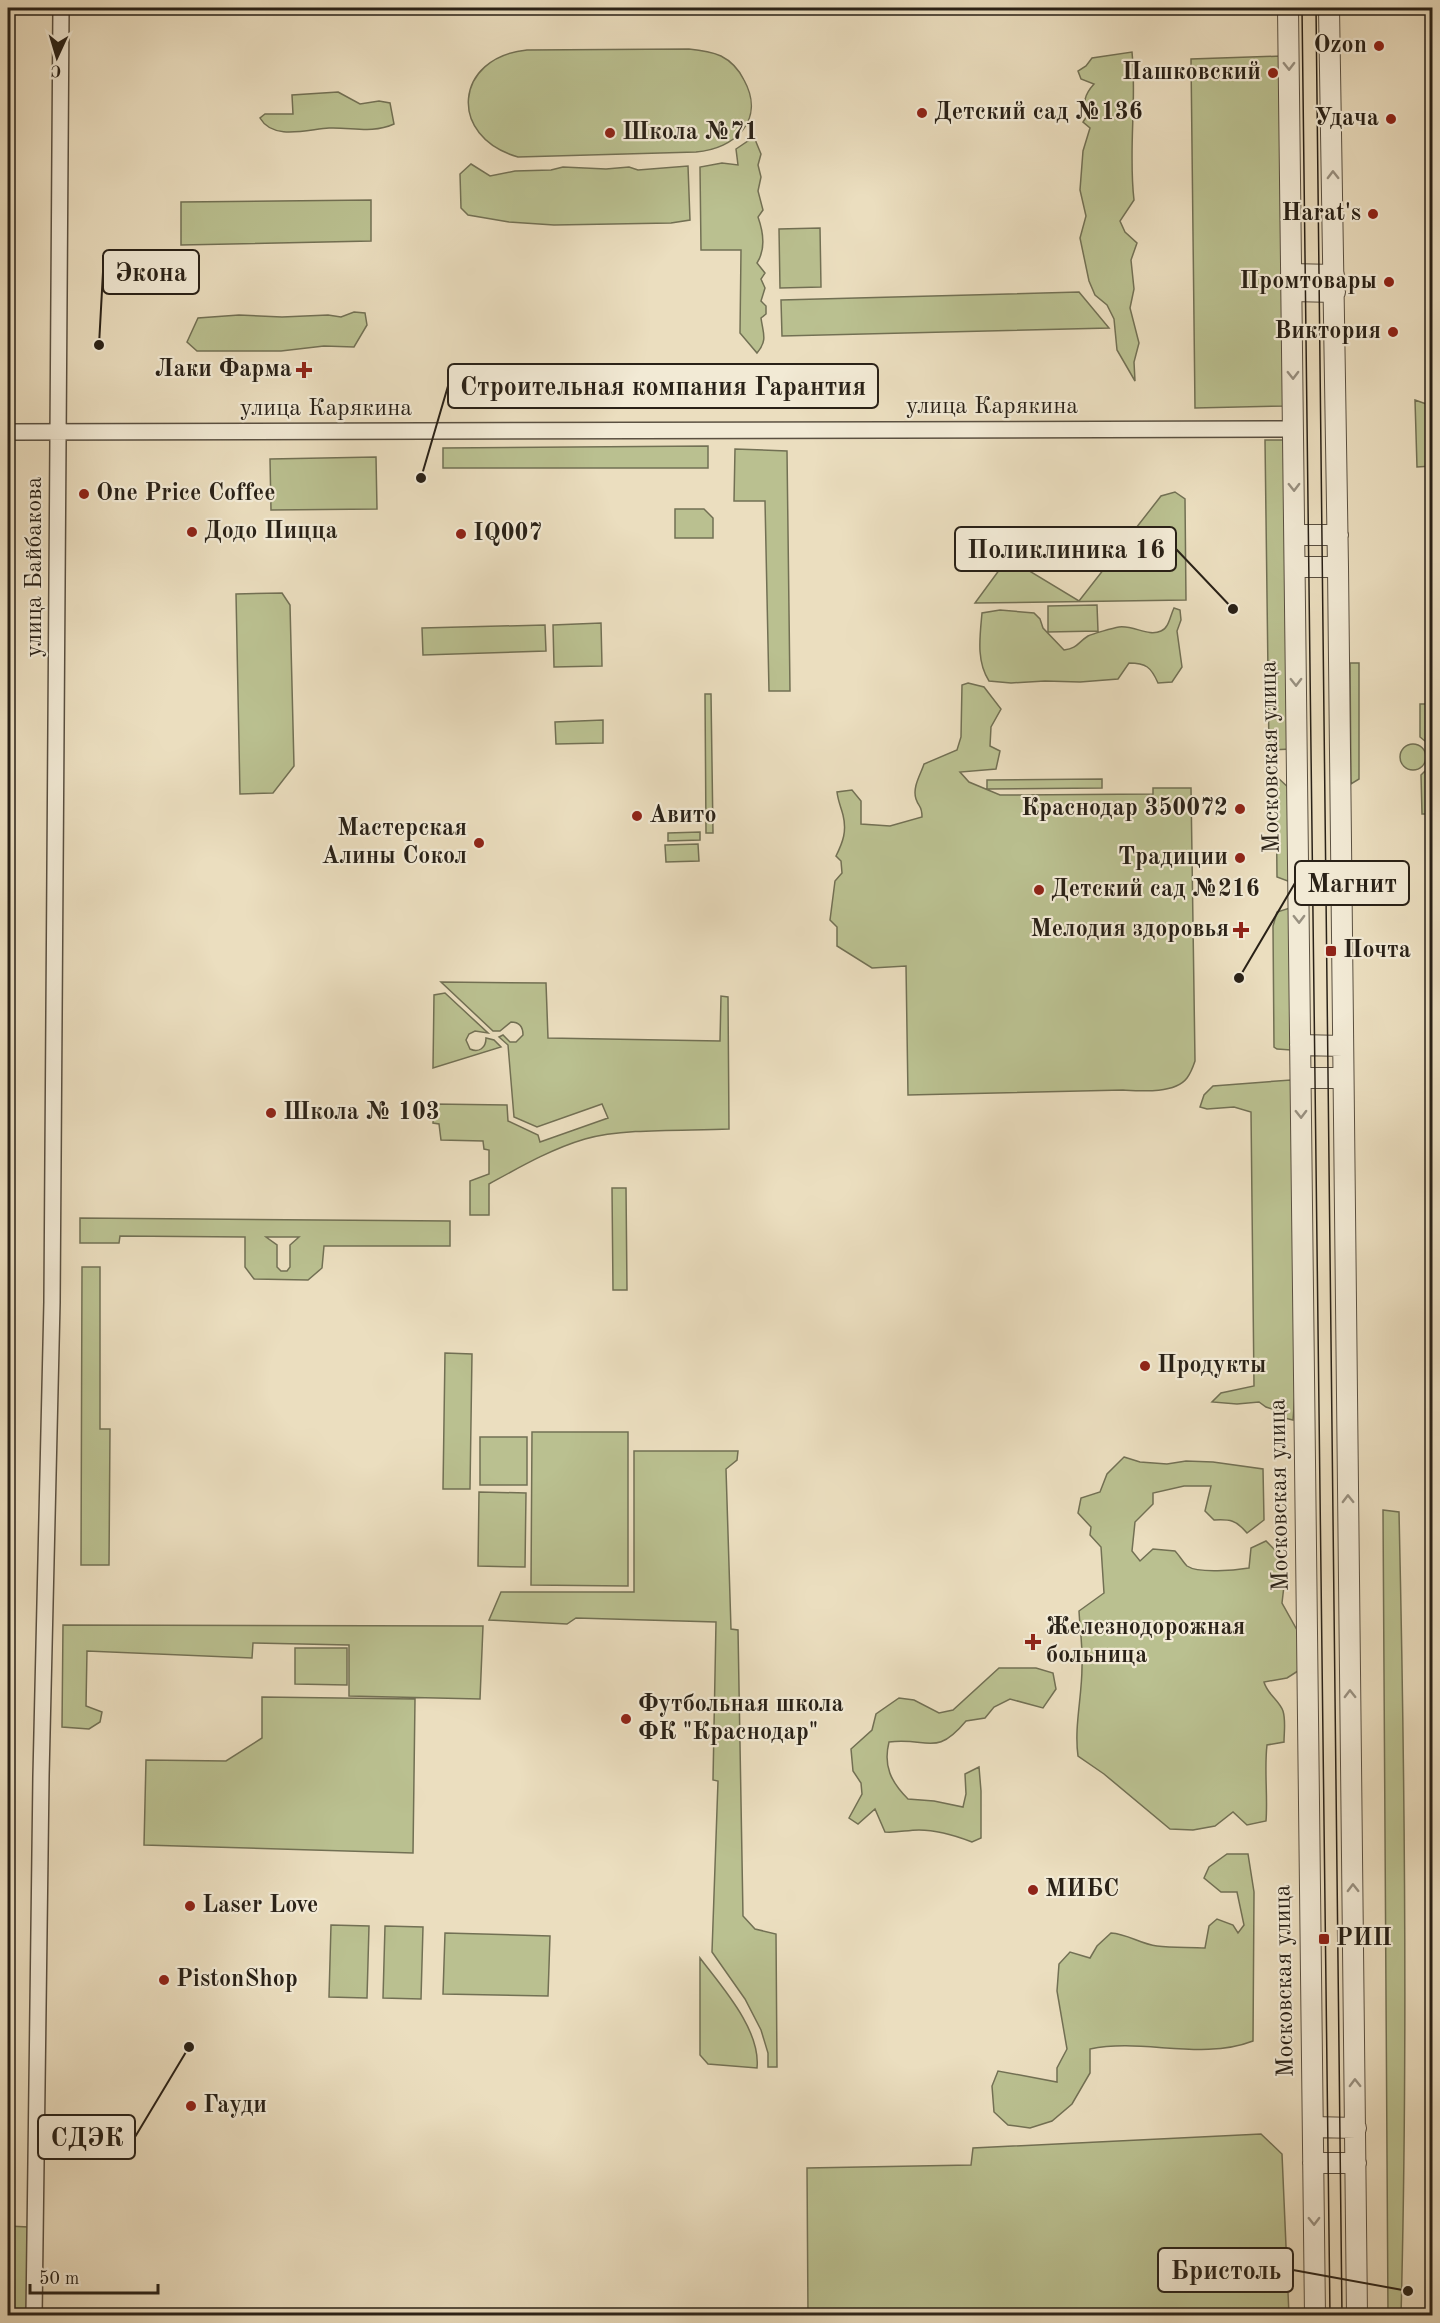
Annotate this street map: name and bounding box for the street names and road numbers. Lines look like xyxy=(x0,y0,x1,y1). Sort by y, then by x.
street label: улица Карякина xyxy=(906,395,1078,419)
street label: улица Карякина xyxy=(240,397,412,421)
street label: улица Байбакова xyxy=(23,476,47,657)
street label: Московская улица xyxy=(1257,660,1285,854)
street label: Московская улица xyxy=(1266,1398,1294,1592)
street label: Московская улица xyxy=(1271,1884,1299,2078)

